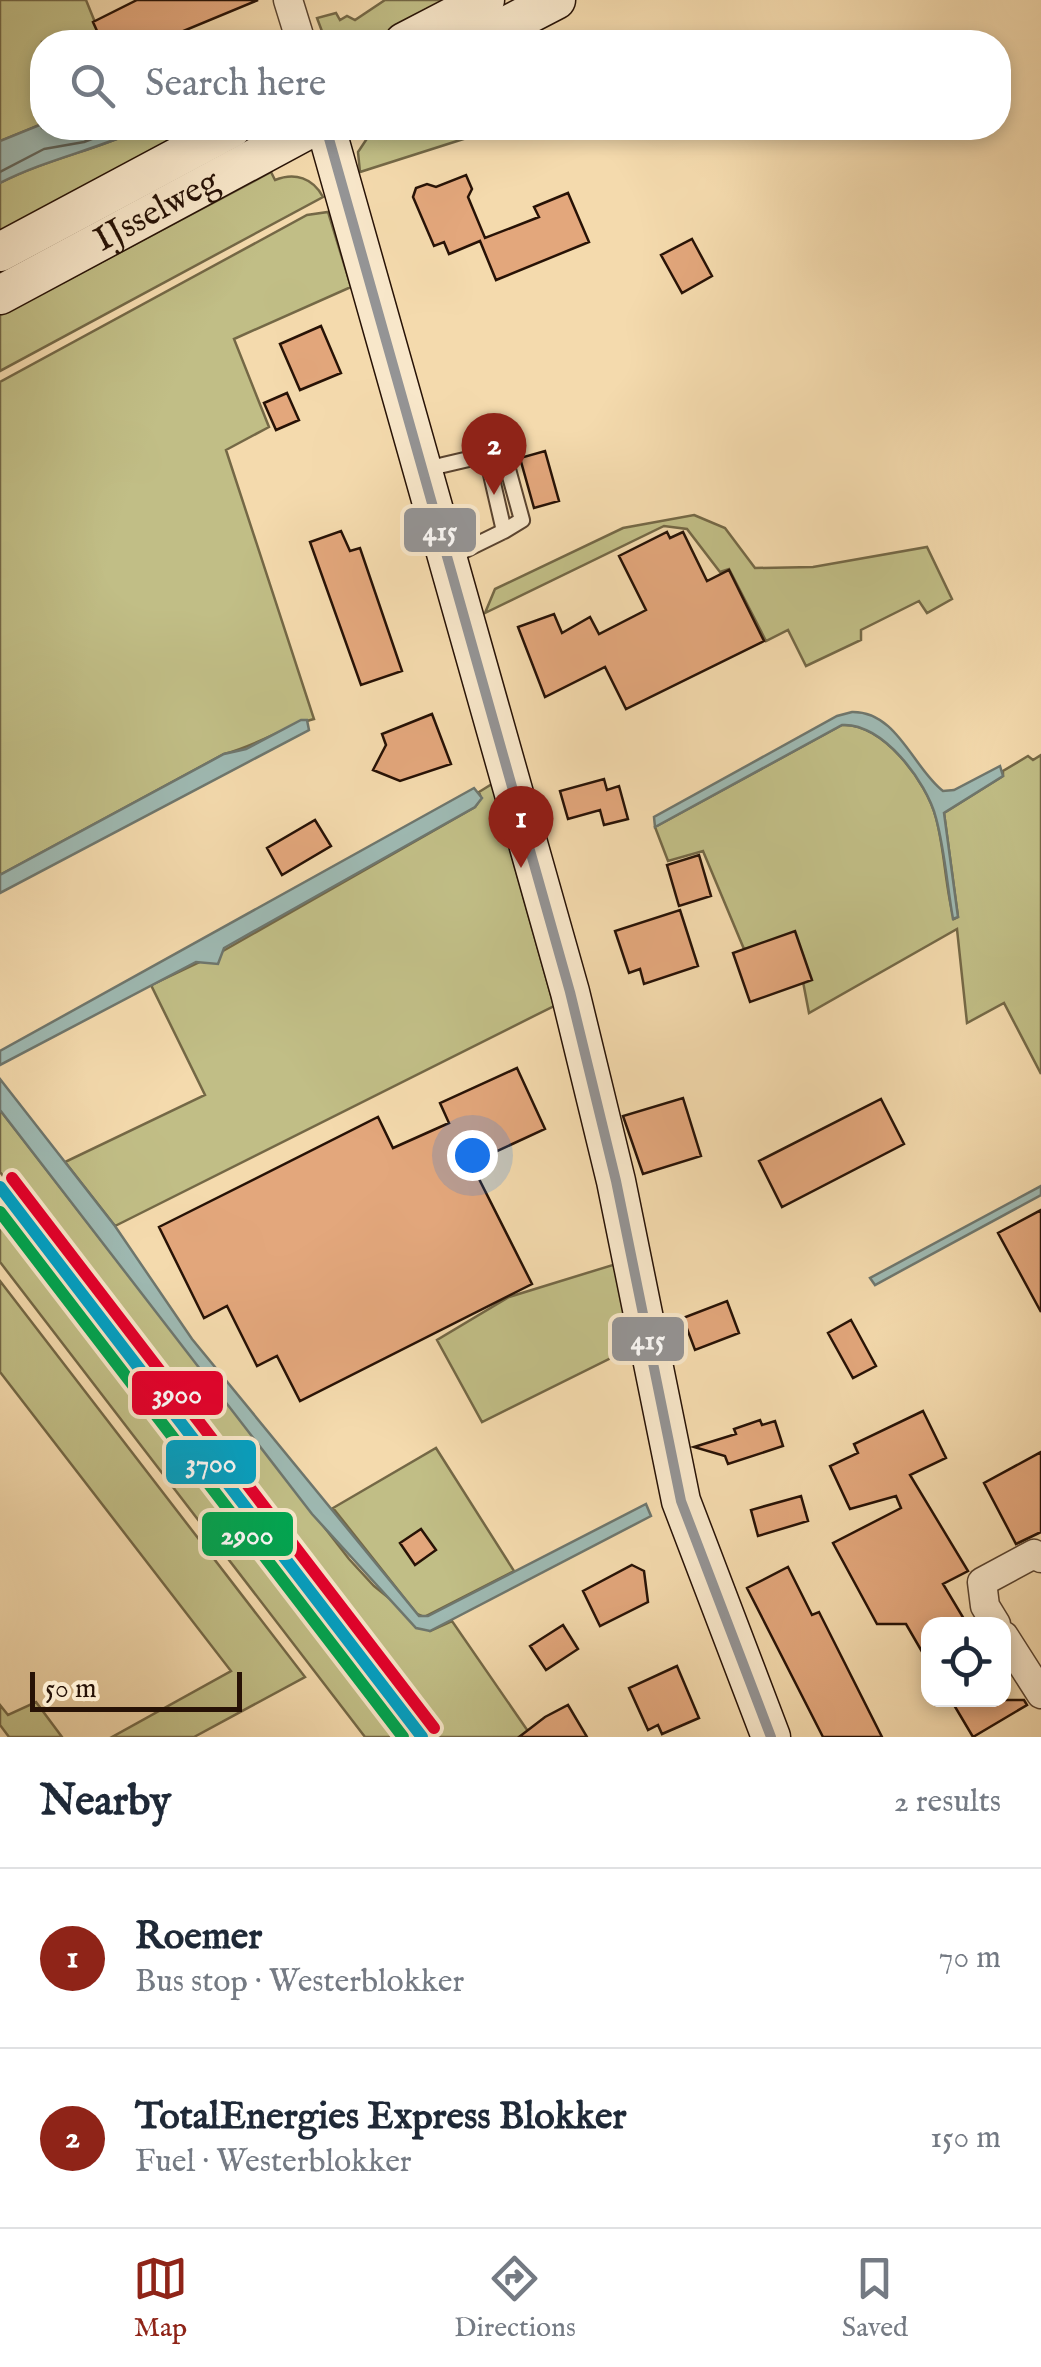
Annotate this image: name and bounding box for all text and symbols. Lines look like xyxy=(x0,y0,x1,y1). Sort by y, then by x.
search box xyxy=(30,30,1011,140)
icon: search xyxy=(65,58,120,113)
text: Search here xyxy=(145,61,326,109)
street label: IJsselweg xyxy=(86,158,228,263)
pin: 2 xyxy=(462,412,526,495)
line badge: 415 xyxy=(402,506,478,554)
text: 415 xyxy=(423,515,457,550)
pin: 1 xyxy=(488,786,554,868)
your location xyxy=(447,1130,498,1181)
line badge: 415 xyxy=(610,1315,686,1363)
text: 415 xyxy=(631,1324,665,1359)
line badge: 3900 xyxy=(130,1369,225,1417)
text: 3900 xyxy=(152,1378,202,1413)
line badge: 3700 xyxy=(164,1438,258,1486)
text: 3700 xyxy=(185,1447,237,1482)
line badge: 2900 xyxy=(200,1510,295,1558)
text: 2900 xyxy=(221,1519,273,1554)
map controls xyxy=(921,1617,1011,1707)
button: locate xyxy=(921,1617,1011,1707)
scale bar xyxy=(30,1667,242,1712)
text: 50 m xyxy=(45,1672,97,1707)
text: Nearby xyxy=(40,1776,171,1829)
text: 2 results xyxy=(894,1782,1001,1823)
text: Roemer xyxy=(135,1914,262,1962)
text: 1 xyxy=(67,1938,78,1979)
text: 70 m xyxy=(939,1938,1001,1979)
text: Bus stop · Westerblokker xyxy=(135,1962,464,2003)
text: TotalEnergies Express Blokker xyxy=(135,2094,626,2142)
text: 2 xyxy=(65,2118,80,2159)
text: 150 m xyxy=(930,2118,1001,2159)
text: Fuel · Westerblokker xyxy=(135,2142,412,2183)
tab: Map xyxy=(133,2251,188,2346)
tab: Directions xyxy=(454,2251,576,2346)
tab: Saved xyxy=(842,2251,908,2346)

